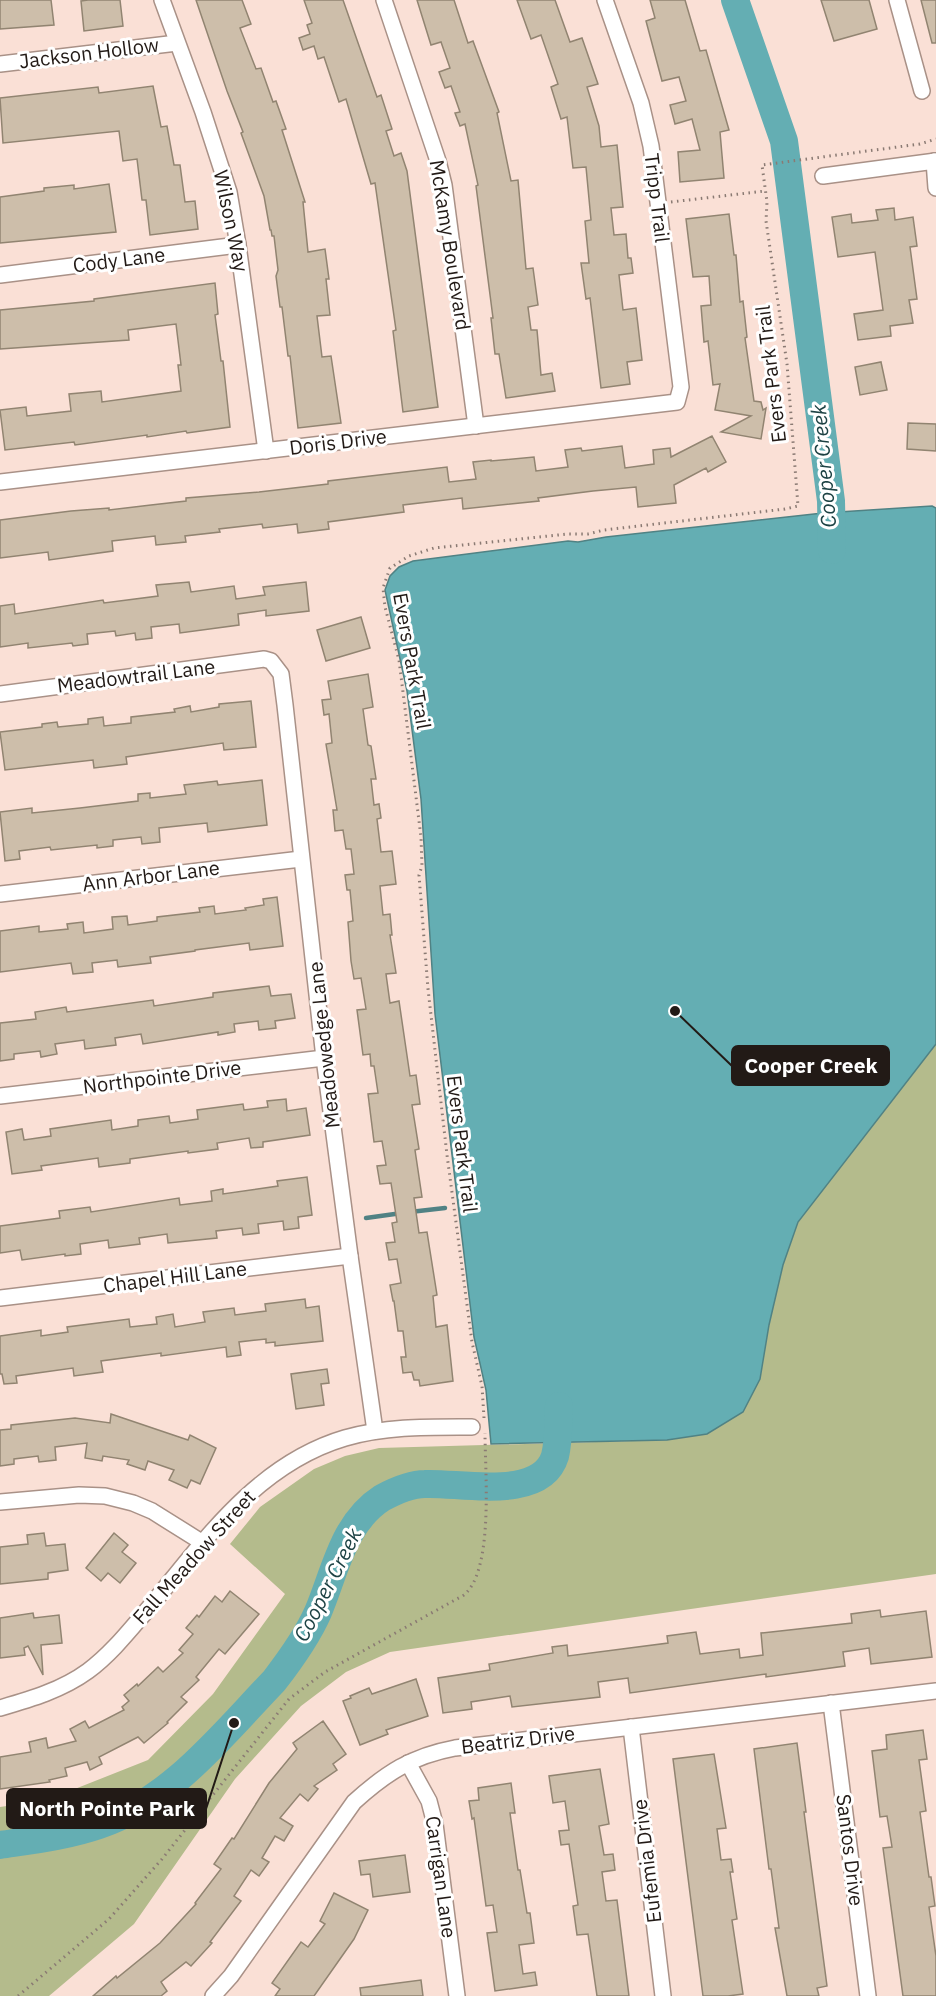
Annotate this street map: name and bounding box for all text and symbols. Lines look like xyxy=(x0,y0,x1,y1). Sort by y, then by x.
street label: Jackson Hollow xyxy=(17,31,161,74)
street label: Tripp Trail xyxy=(639,152,676,244)
street label: McKamy Boulevard xyxy=(424,158,477,332)
street label: Wilson Way xyxy=(208,167,255,274)
street label: Cody Lane xyxy=(71,240,167,279)
street label: Evers Park Trail xyxy=(749,304,792,444)
water label: Cooper Creek xyxy=(804,402,842,529)
street label: Doris Drive xyxy=(288,422,388,461)
street label: Evers Park Trail xyxy=(387,590,438,731)
street label: Meadowtrail Lane xyxy=(55,652,217,699)
street label: Ann Arbor Lane xyxy=(81,854,221,897)
street label: Meadowedge Lane xyxy=(301,960,346,1130)
callout: Cooper Creek xyxy=(732,1046,889,1085)
text: Cooper Creek xyxy=(744,1051,878,1079)
street label: Northpointe Drive xyxy=(81,1053,243,1100)
street label: Evers Park Trail xyxy=(441,1074,484,1214)
street label: Chapel Hill Lane xyxy=(101,1254,248,1299)
street label: Fall Meadow Street xyxy=(126,1484,261,1630)
water label: Cooper Creek xyxy=(287,1522,368,1646)
street label: Beatriz Drive xyxy=(459,1719,576,1760)
callout: North Pointe Park xyxy=(7,1789,206,1828)
street label: Santos Drive xyxy=(830,1792,871,1908)
text: North Pointe Park xyxy=(19,1794,196,1822)
street label: Eufemia Drive xyxy=(626,1798,668,1925)
street label: Carrigan Lane xyxy=(420,1814,463,1940)

